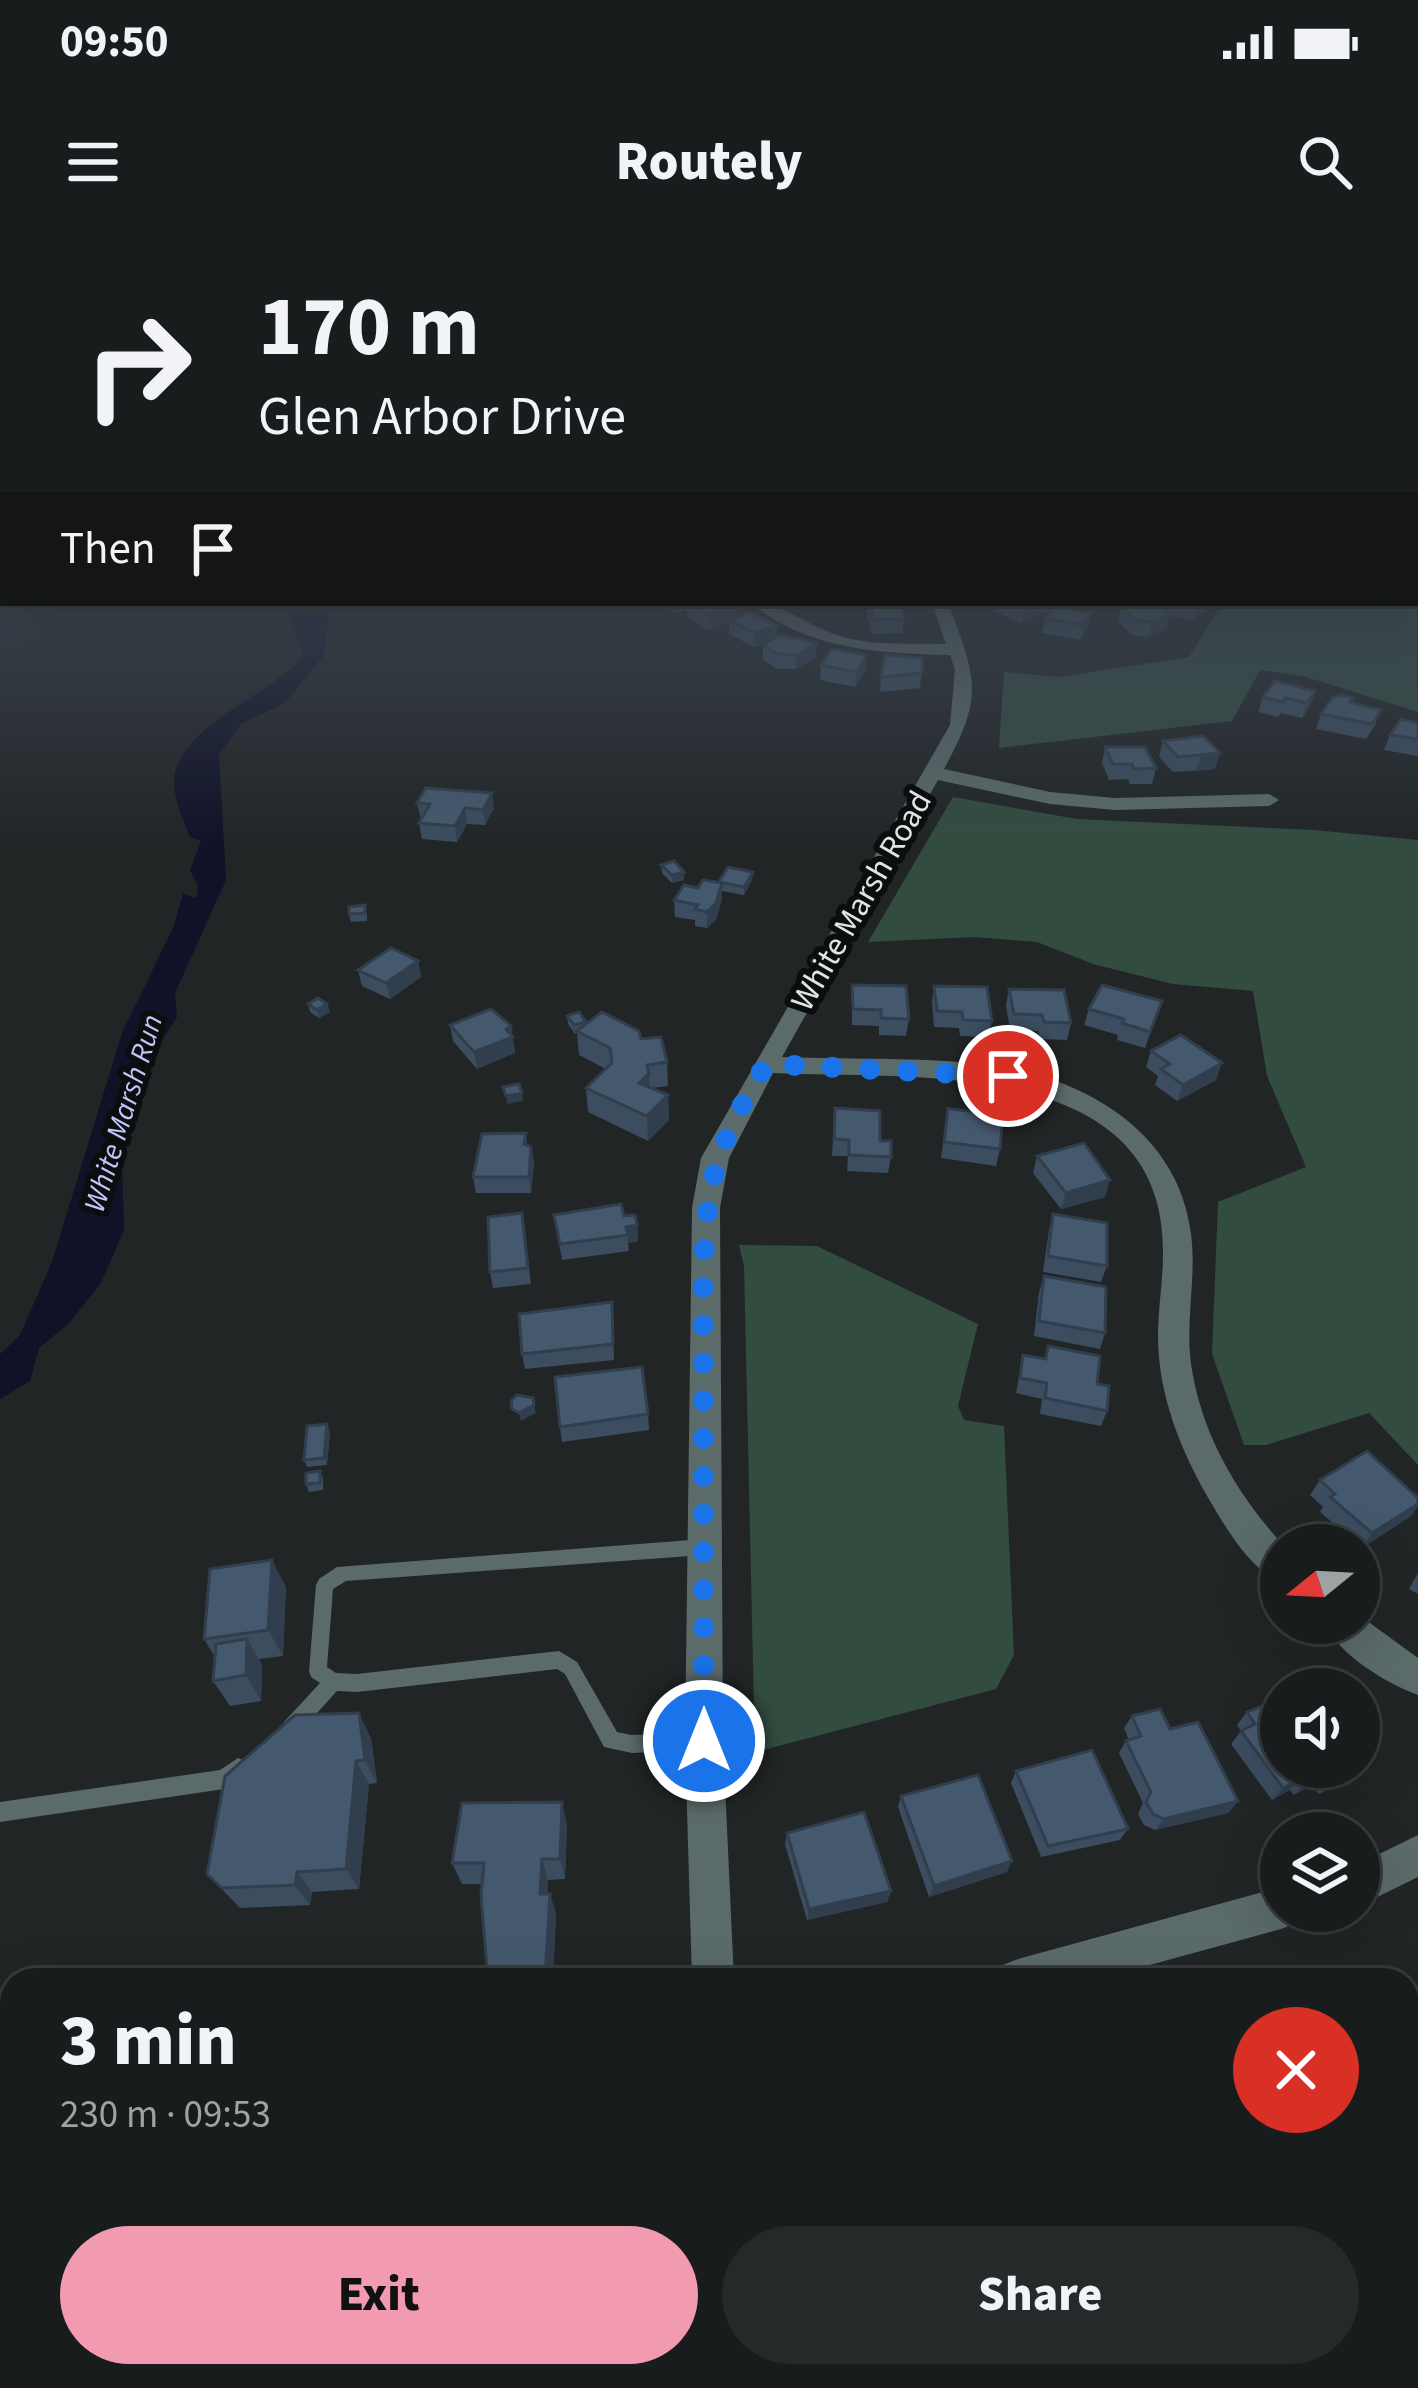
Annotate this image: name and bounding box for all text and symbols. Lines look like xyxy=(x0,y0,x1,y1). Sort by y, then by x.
text: 09:50 xyxy=(60,10,169,74)
text: Routely xyxy=(616,124,802,201)
icon: menu xyxy=(60,129,126,195)
icon: search xyxy=(1292,129,1358,195)
text: 170 m xyxy=(258,268,480,388)
icon: right xyxy=(60,288,216,444)
text: Glen Arbor Drive xyxy=(258,379,626,456)
icon: arrive xyxy=(180,516,246,582)
text: Then xyxy=(60,517,156,581)
street label: White Marsh Road xyxy=(779,782,943,1019)
water label: White Marsh Run xyxy=(73,1009,174,1217)
pin xyxy=(957,1025,1059,1127)
icon: arrive xyxy=(975,1043,1041,1109)
north arrow xyxy=(1260,1524,1380,1644)
map controls xyxy=(1260,1524,1380,1932)
button: sound xyxy=(1260,1668,1380,1788)
position arrow xyxy=(641,1678,767,1804)
button: layers xyxy=(1260,1812,1380,1932)
text: 3 min xyxy=(60,1990,237,2093)
button: close xyxy=(1233,2007,1359,2133)
text: 230 m · 09:53 xyxy=(60,2087,271,2143)
button: Exit xyxy=(60,2226,698,2364)
button: Share xyxy=(722,2226,1359,2364)

